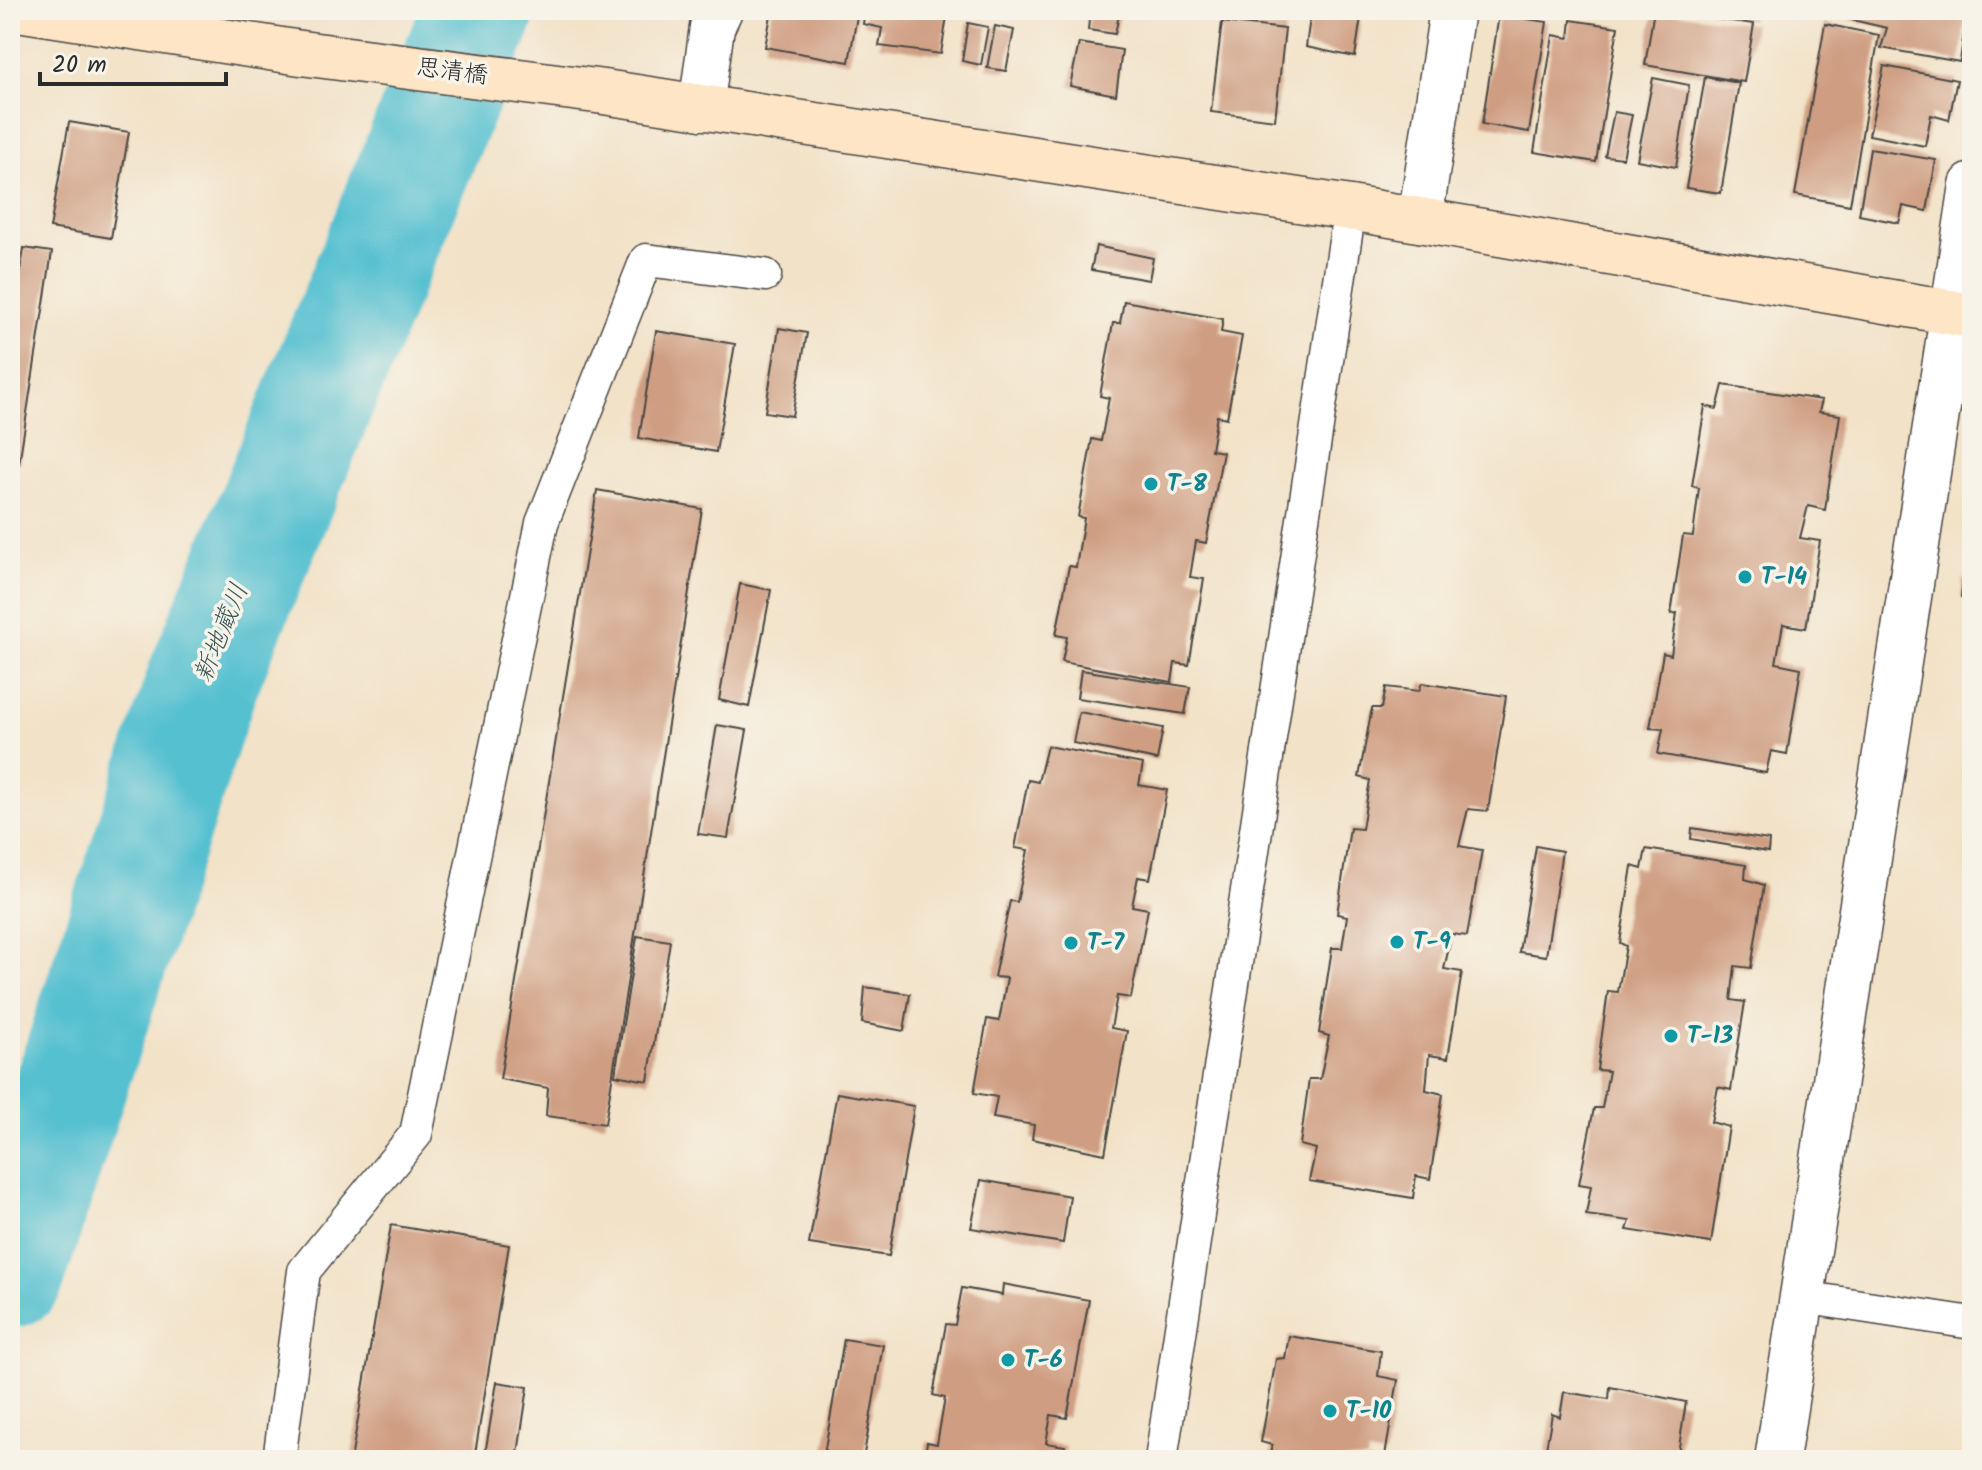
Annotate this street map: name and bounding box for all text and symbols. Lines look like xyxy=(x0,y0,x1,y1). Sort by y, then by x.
scale bar xyxy=(40,36,226,86)
text: 20 m xyxy=(52,46,107,85)
street label: 思清橋 xyxy=(414,48,490,96)
place label: T-8 xyxy=(1167,465,1208,504)
marker: T-8 xyxy=(1142,475,1160,493)
place label: T-14 xyxy=(1761,558,1807,597)
marker: T-14 xyxy=(1736,568,1754,586)
water label: 新地蔵川 xyxy=(183,577,261,689)
place label: T-9 xyxy=(1413,923,1451,962)
place label: T-7 xyxy=(1087,924,1125,963)
marker: T-9 xyxy=(1388,933,1406,951)
marker: T-7 xyxy=(1062,934,1080,952)
place label: T-13 xyxy=(1687,1017,1733,1056)
marker: T-13 xyxy=(1662,1027,1680,1045)
place label: T-6 xyxy=(1024,1341,1063,1380)
marker: T-6 xyxy=(999,1351,1017,1369)
place label: T-10 xyxy=(1346,1392,1392,1431)
marker: T-10 xyxy=(1321,1402,1339,1420)

